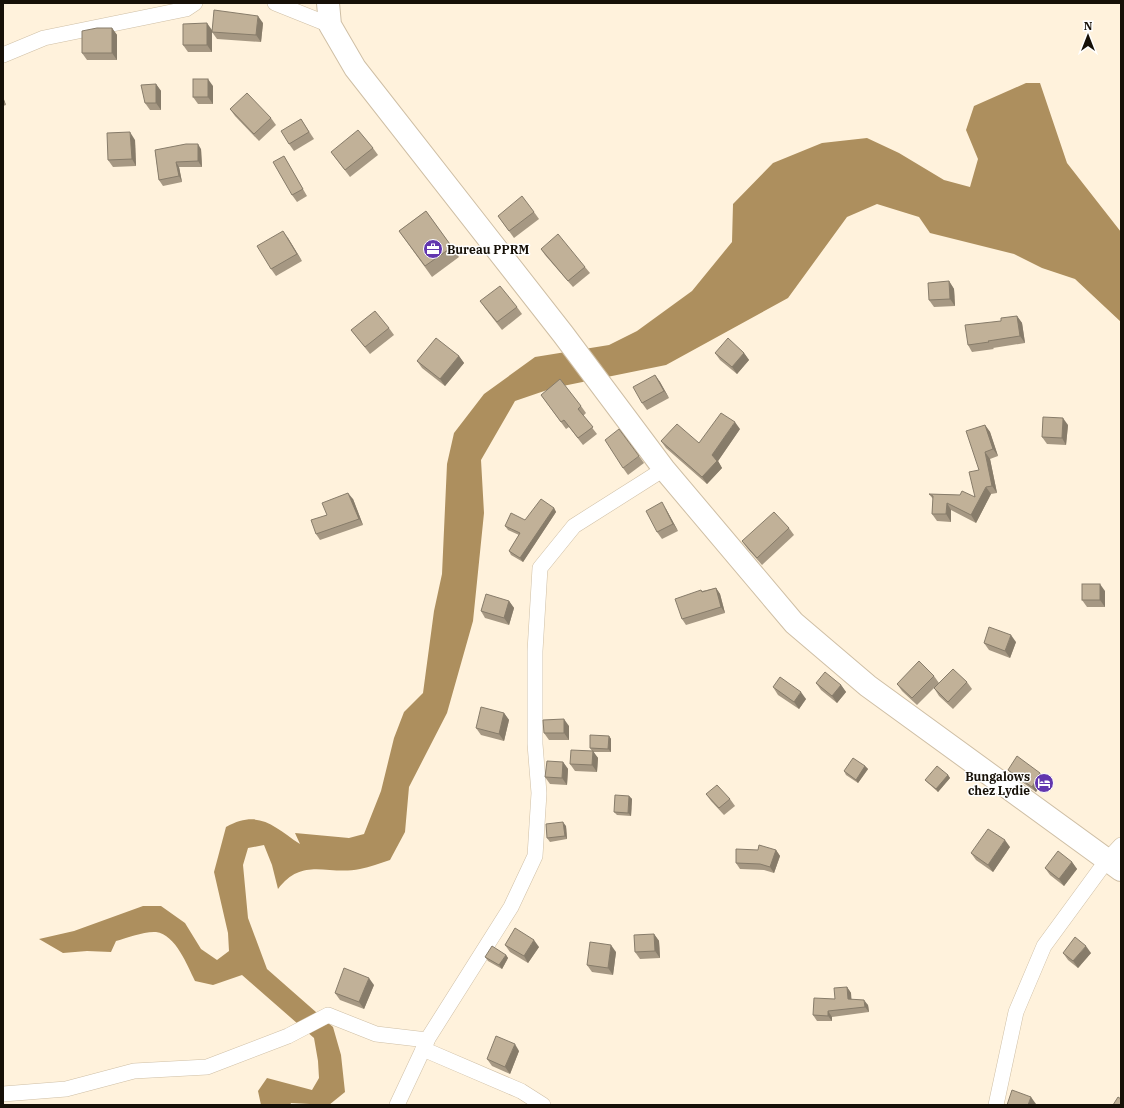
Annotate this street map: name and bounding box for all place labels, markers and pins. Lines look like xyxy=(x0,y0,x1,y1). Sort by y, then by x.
office icon: Bureau PPRM xyxy=(422,238,444,260)
place label: Bureau PPRM xyxy=(447,242,529,257)
place label: Bungalows chez Lydie xyxy=(965,769,1030,798)
hotel icon: Bungalows chez Lydie xyxy=(1033,772,1055,794)

